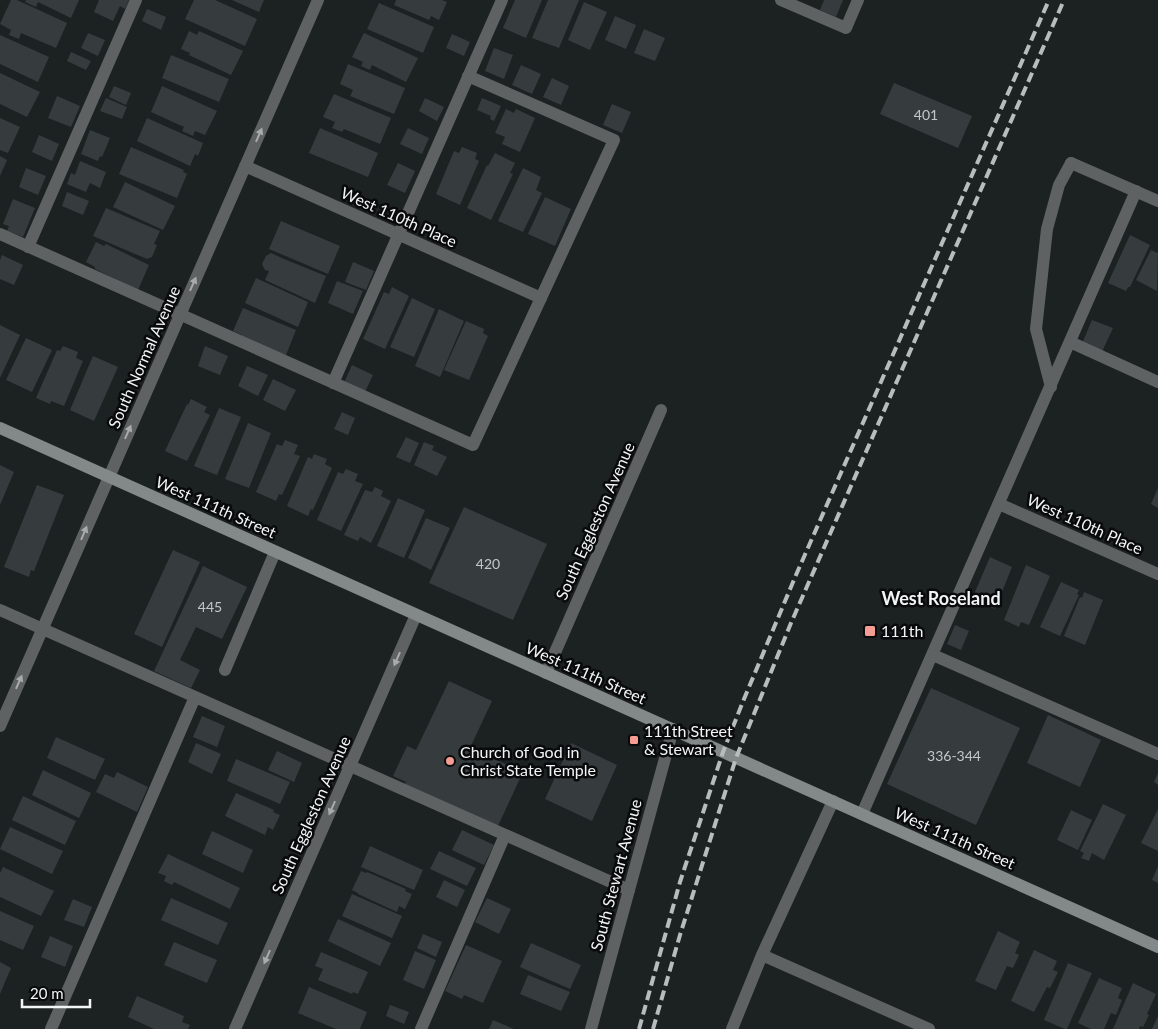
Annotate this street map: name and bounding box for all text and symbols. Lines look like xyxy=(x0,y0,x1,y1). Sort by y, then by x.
house number: 401 xyxy=(914,106,938,123)
one-way arrow xyxy=(255,128,263,142)
street label: West 110th Place xyxy=(338,183,460,251)
one-way arrow xyxy=(190,277,198,291)
street label: South Normal Avenue xyxy=(104,283,183,431)
one-way arrow xyxy=(125,425,133,439)
street label: South Eggleston Avenue xyxy=(551,439,638,602)
street label: West 111th Street xyxy=(153,472,280,542)
street label: West 110th Place xyxy=(1024,490,1146,558)
one-way arrow xyxy=(81,526,89,540)
house number: 420 xyxy=(476,555,500,572)
district label: West Roseland xyxy=(881,587,1001,609)
house number: 445 xyxy=(198,598,222,615)
place label: 111th xyxy=(881,621,924,640)
marker: 111th xyxy=(863,624,877,638)
street label: West 111th Street xyxy=(523,638,650,708)
one-way arrow xyxy=(392,652,400,666)
one-way arrow xyxy=(16,675,24,689)
place label: 111th Street & Stewart xyxy=(644,721,733,758)
street label: South Eggleston Avenue xyxy=(267,733,354,896)
marker: 111th Street & Stewart xyxy=(628,734,640,746)
place label: Church of God in Christ State Temple xyxy=(460,742,596,779)
house number: 336-344 xyxy=(927,747,981,764)
marker: Church of God in Christ State Temple xyxy=(444,755,456,767)
street label: South Stewart Avenue xyxy=(586,797,645,953)
one-way arrow xyxy=(327,801,335,815)
street label: West 111th Street xyxy=(892,803,1019,873)
one-way arrow xyxy=(262,950,270,964)
scale bar xyxy=(22,976,90,1008)
text: 20 m xyxy=(30,984,64,1002)

